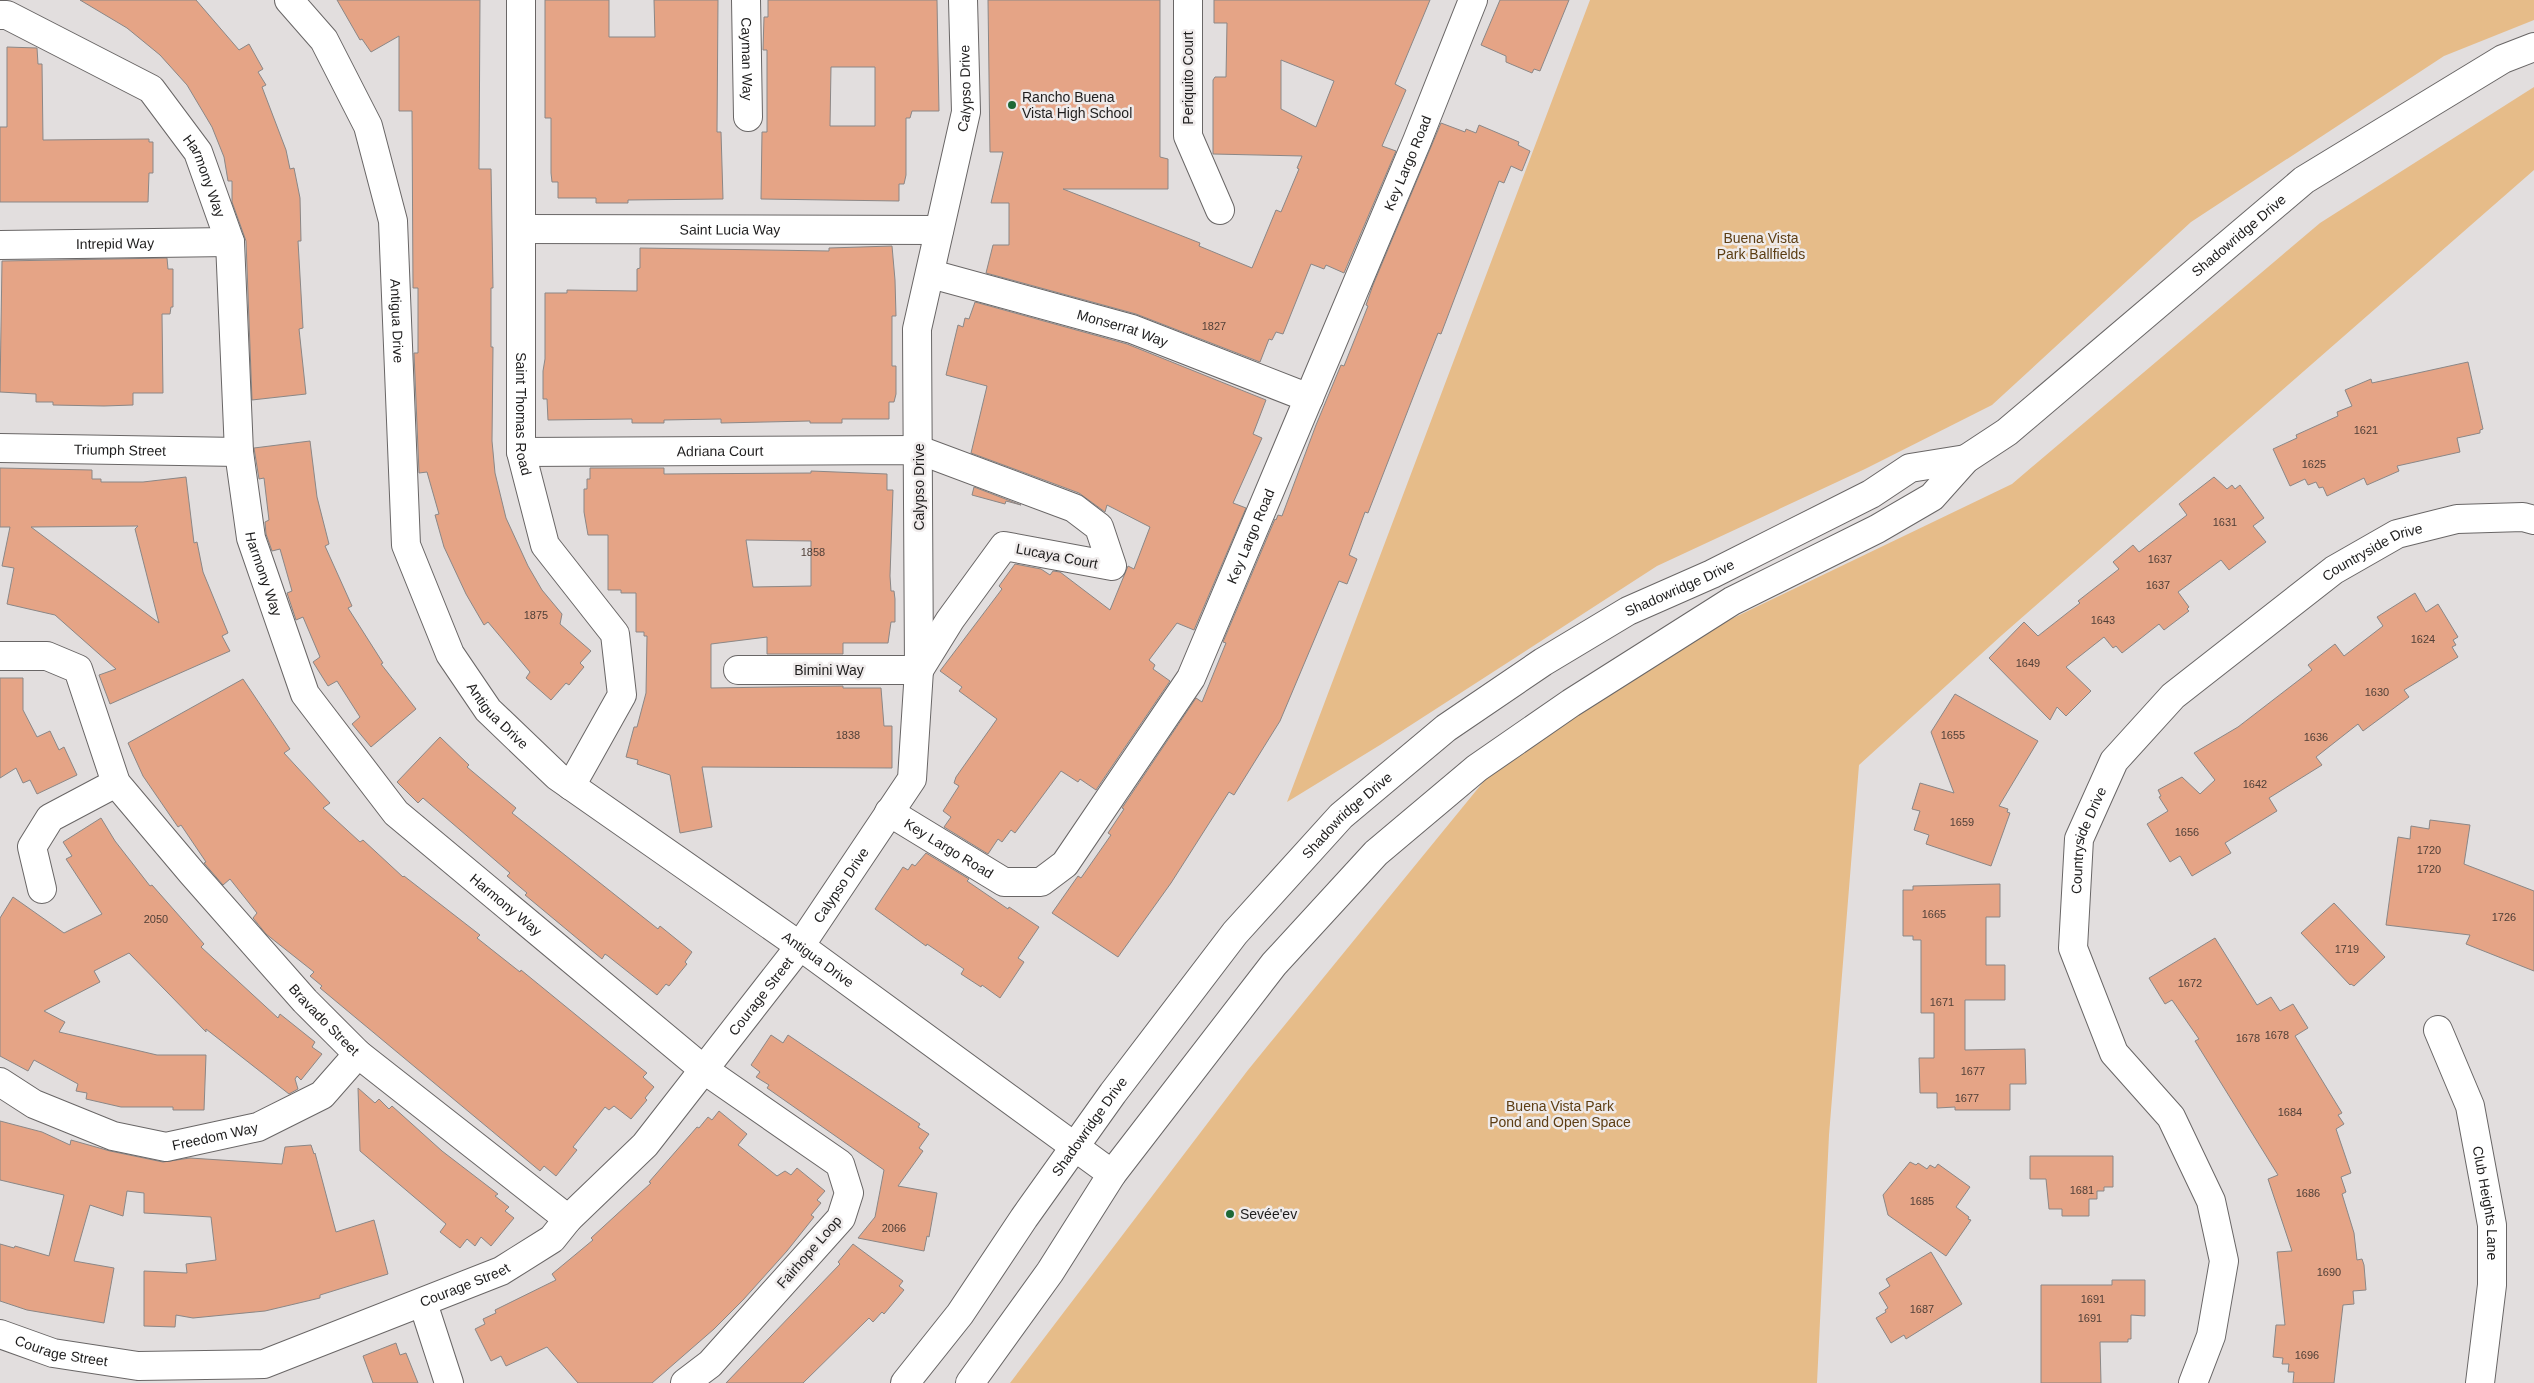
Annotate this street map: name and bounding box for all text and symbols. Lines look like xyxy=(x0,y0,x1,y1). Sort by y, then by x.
street label: Cayman Way xyxy=(738,17,756,101)
street label: Periquito Court xyxy=(1180,31,1196,125)
street label: Calypso Drive xyxy=(954,45,974,133)
place label: Rancho Buena Vista High School xyxy=(1022,89,1132,121)
marker: Rancho Buena Vista High School xyxy=(1006,99,1018,111)
street label: Key Largo Road xyxy=(1381,113,1434,213)
street label: Harmony Way xyxy=(180,131,229,219)
street label: Shadowridge Drive xyxy=(2188,191,2289,280)
street label: Saint Lucia Way xyxy=(680,221,780,238)
park label: Buena Vista Park Ballfields xyxy=(1717,230,1805,262)
street label: Intrepid Way xyxy=(76,235,154,252)
street label: Antigua Drive xyxy=(387,279,407,364)
street label: Monserrat Way xyxy=(1075,306,1170,350)
house number: 1827 xyxy=(1202,320,1226,332)
street label: Saint Thomas Road xyxy=(513,352,535,477)
house number: 1621 xyxy=(2354,424,2378,436)
street label: Triumph Street xyxy=(74,441,166,459)
street label: Adriana Court xyxy=(677,443,763,459)
street label: Calypso Drive xyxy=(911,443,927,531)
house number: 1625 xyxy=(2302,458,2326,470)
street label: Key Largo Road xyxy=(1224,487,1278,586)
house number: 1631 xyxy=(2213,516,2237,528)
street label: Countryside Drive xyxy=(2319,520,2424,584)
street label: Harmony Way xyxy=(242,531,285,618)
street label: Lucaya Court xyxy=(1015,540,1099,572)
house number: 1858 xyxy=(801,546,825,558)
house number: 1637 xyxy=(2148,553,2172,565)
street label: Shadowridge Drive xyxy=(1622,556,1737,619)
house number: 1637 xyxy=(2146,579,2170,591)
house number: 1875 xyxy=(524,609,548,621)
house number: 1643 xyxy=(2091,614,2115,626)
house number: 1624 xyxy=(2411,633,2435,645)
house number: 1649 xyxy=(2016,657,2040,669)
street label: Bimini Way xyxy=(794,662,864,678)
street label: Antigua Drive xyxy=(464,679,532,752)
house number: 1630 xyxy=(2365,686,2389,698)
house number: 1838 xyxy=(836,729,860,741)
house number: 1655 xyxy=(1941,729,1965,741)
house number: 1636 xyxy=(2304,731,2328,743)
street label: Shadowridge Drive xyxy=(1299,769,1395,862)
house number: 1642 xyxy=(2243,778,2267,790)
street label: Countryside Drive xyxy=(2068,784,2109,895)
street label: Key Largo Road xyxy=(901,815,996,882)
house number: 1659 xyxy=(1950,816,1974,828)
house number: 1656 xyxy=(2175,826,2199,838)
street label: Calypso Drive xyxy=(810,844,872,926)
house number: 1720 xyxy=(2417,844,2441,856)
house number: 1720 xyxy=(2417,863,2441,875)
street label: Harmony Way xyxy=(467,870,545,939)
house number: 1665 xyxy=(1922,908,1946,920)
house number: 1726 xyxy=(2492,911,2516,923)
house number: 2050 xyxy=(144,913,168,925)
street label: Antigua Drive xyxy=(779,928,857,991)
house number: 1719 xyxy=(2335,943,2359,955)
street label: Courage Street xyxy=(725,954,796,1039)
house number: 1672 xyxy=(2178,977,2202,989)
street label: Bravado Street xyxy=(286,981,363,1059)
house number: 1671 xyxy=(1930,996,1954,1008)
house number: 1678 xyxy=(2265,1029,2289,1041)
house number: 1678 xyxy=(2236,1032,2260,1044)
house number: 1677 xyxy=(1961,1065,1985,1077)
street label: Shadowridge Drive xyxy=(1048,1074,1130,1179)
house number: 1677 xyxy=(1955,1092,1979,1104)
park label: Buena Vista Park Pond and Open Space xyxy=(1489,1098,1631,1130)
house number: 1684 xyxy=(2278,1106,2302,1118)
street label: Freedom Way xyxy=(171,1119,259,1153)
street label: Club Heights Lane xyxy=(2470,1145,2500,1260)
house number: 1681 xyxy=(2070,1184,2094,1196)
house number: 1686 xyxy=(2296,1187,2320,1199)
house number: 1685 xyxy=(1910,1195,1934,1207)
place label: Sevée'ev xyxy=(1240,1206,1297,1222)
marker: Sevée'ev xyxy=(1224,1208,1236,1220)
street label: Fairhope Loop xyxy=(773,1213,845,1291)
house number: 2066 xyxy=(882,1222,906,1234)
street label: Courage Street xyxy=(418,1260,513,1310)
house number: 1690 xyxy=(2317,1266,2341,1278)
house number: 1691 xyxy=(2081,1293,2105,1305)
house number: 1687 xyxy=(1910,1303,1934,1315)
house number: 1691 xyxy=(2078,1312,2102,1324)
street label: Courage Street xyxy=(13,1332,109,1369)
house number: 1696 xyxy=(2295,1349,2319,1361)

